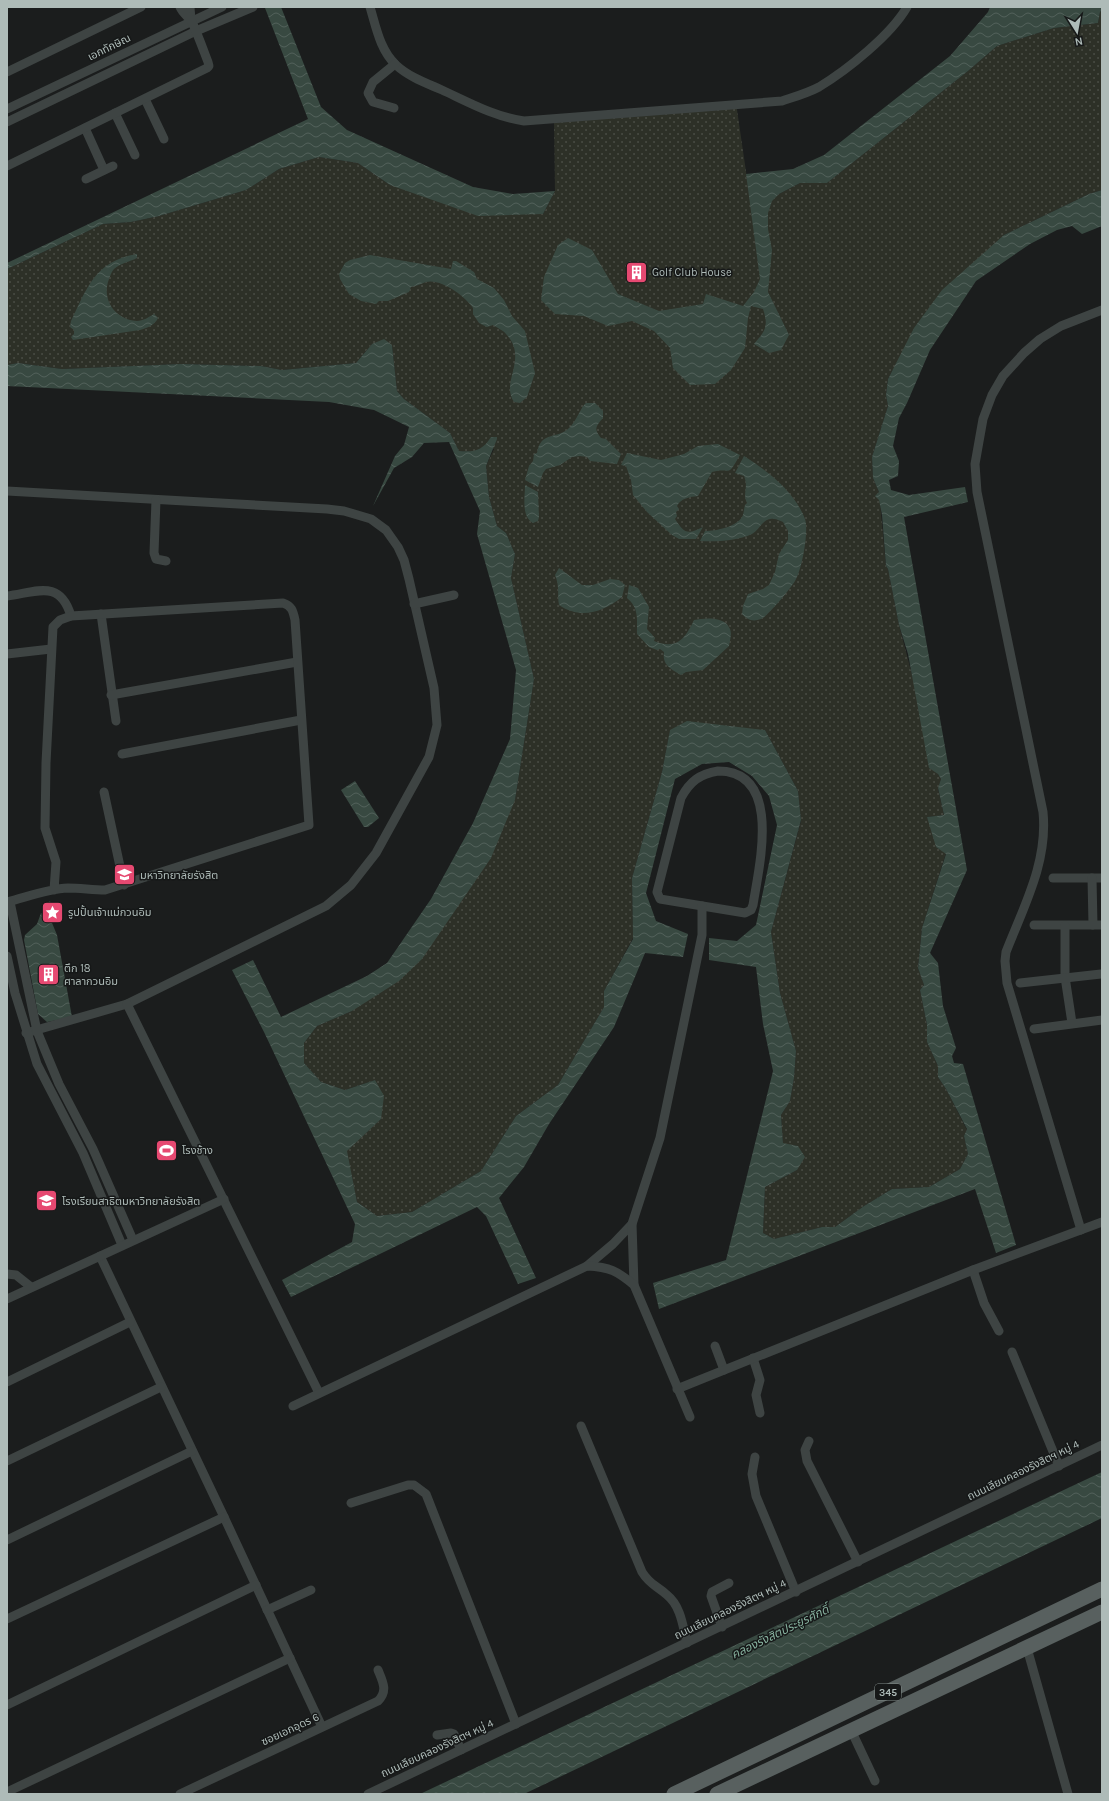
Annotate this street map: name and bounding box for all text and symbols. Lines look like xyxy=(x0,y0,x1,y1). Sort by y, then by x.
north arrow xyxy=(1057,12,1097,52)
street label: เอกทักษิณ xyxy=(86,31,133,63)
text: N xyxy=(1074,34,1084,48)
building icon: Golf Club House xyxy=(623,259,649,285)
place label: Golf Club House xyxy=(652,266,732,279)
school or university icon: มหาวิทยาลัยรังสิต xyxy=(112,862,138,888)
place label: มหาวิทยาลัยรังสิต xyxy=(140,869,218,882)
place icon: รูปปั้นเจ้าแม่กวนอิม xyxy=(40,899,66,925)
place label: รูปปั้นเจ้าแม่กวนอิม xyxy=(68,904,152,919)
building icon: ตึก 18 ศาลากวนอิม xyxy=(36,961,62,987)
place label: ตึก 18 ศาลากวนอิม xyxy=(64,962,118,988)
sports icon: โรงช้าง xyxy=(154,1137,180,1163)
place label: โรงช้าง xyxy=(182,1144,213,1157)
school or university icon: โรงเรียนสาธิตมหาวิทยาลัยรังสิต xyxy=(33,1188,59,1214)
place label: โรงเรียนสาธิตมหาวิทยาลัยรังสิต xyxy=(62,1195,200,1208)
street label: ถนนเลียบคลองรังสิตฯ หมู่ 4 xyxy=(965,1438,1081,1503)
street label: ถนนเลียบคลองรังสิตฯ หมู่ 4 xyxy=(672,1577,788,1642)
water label: คลองรังสิตประยูรศักดิ์ xyxy=(729,1601,834,1663)
road number: 345 xyxy=(875,1684,901,1700)
street label: ซอยเอกอุดร 6 xyxy=(259,1710,321,1749)
street label: ถนนเลียบคลองรังสิตฯ หมู่ 4 xyxy=(379,1717,496,1780)

